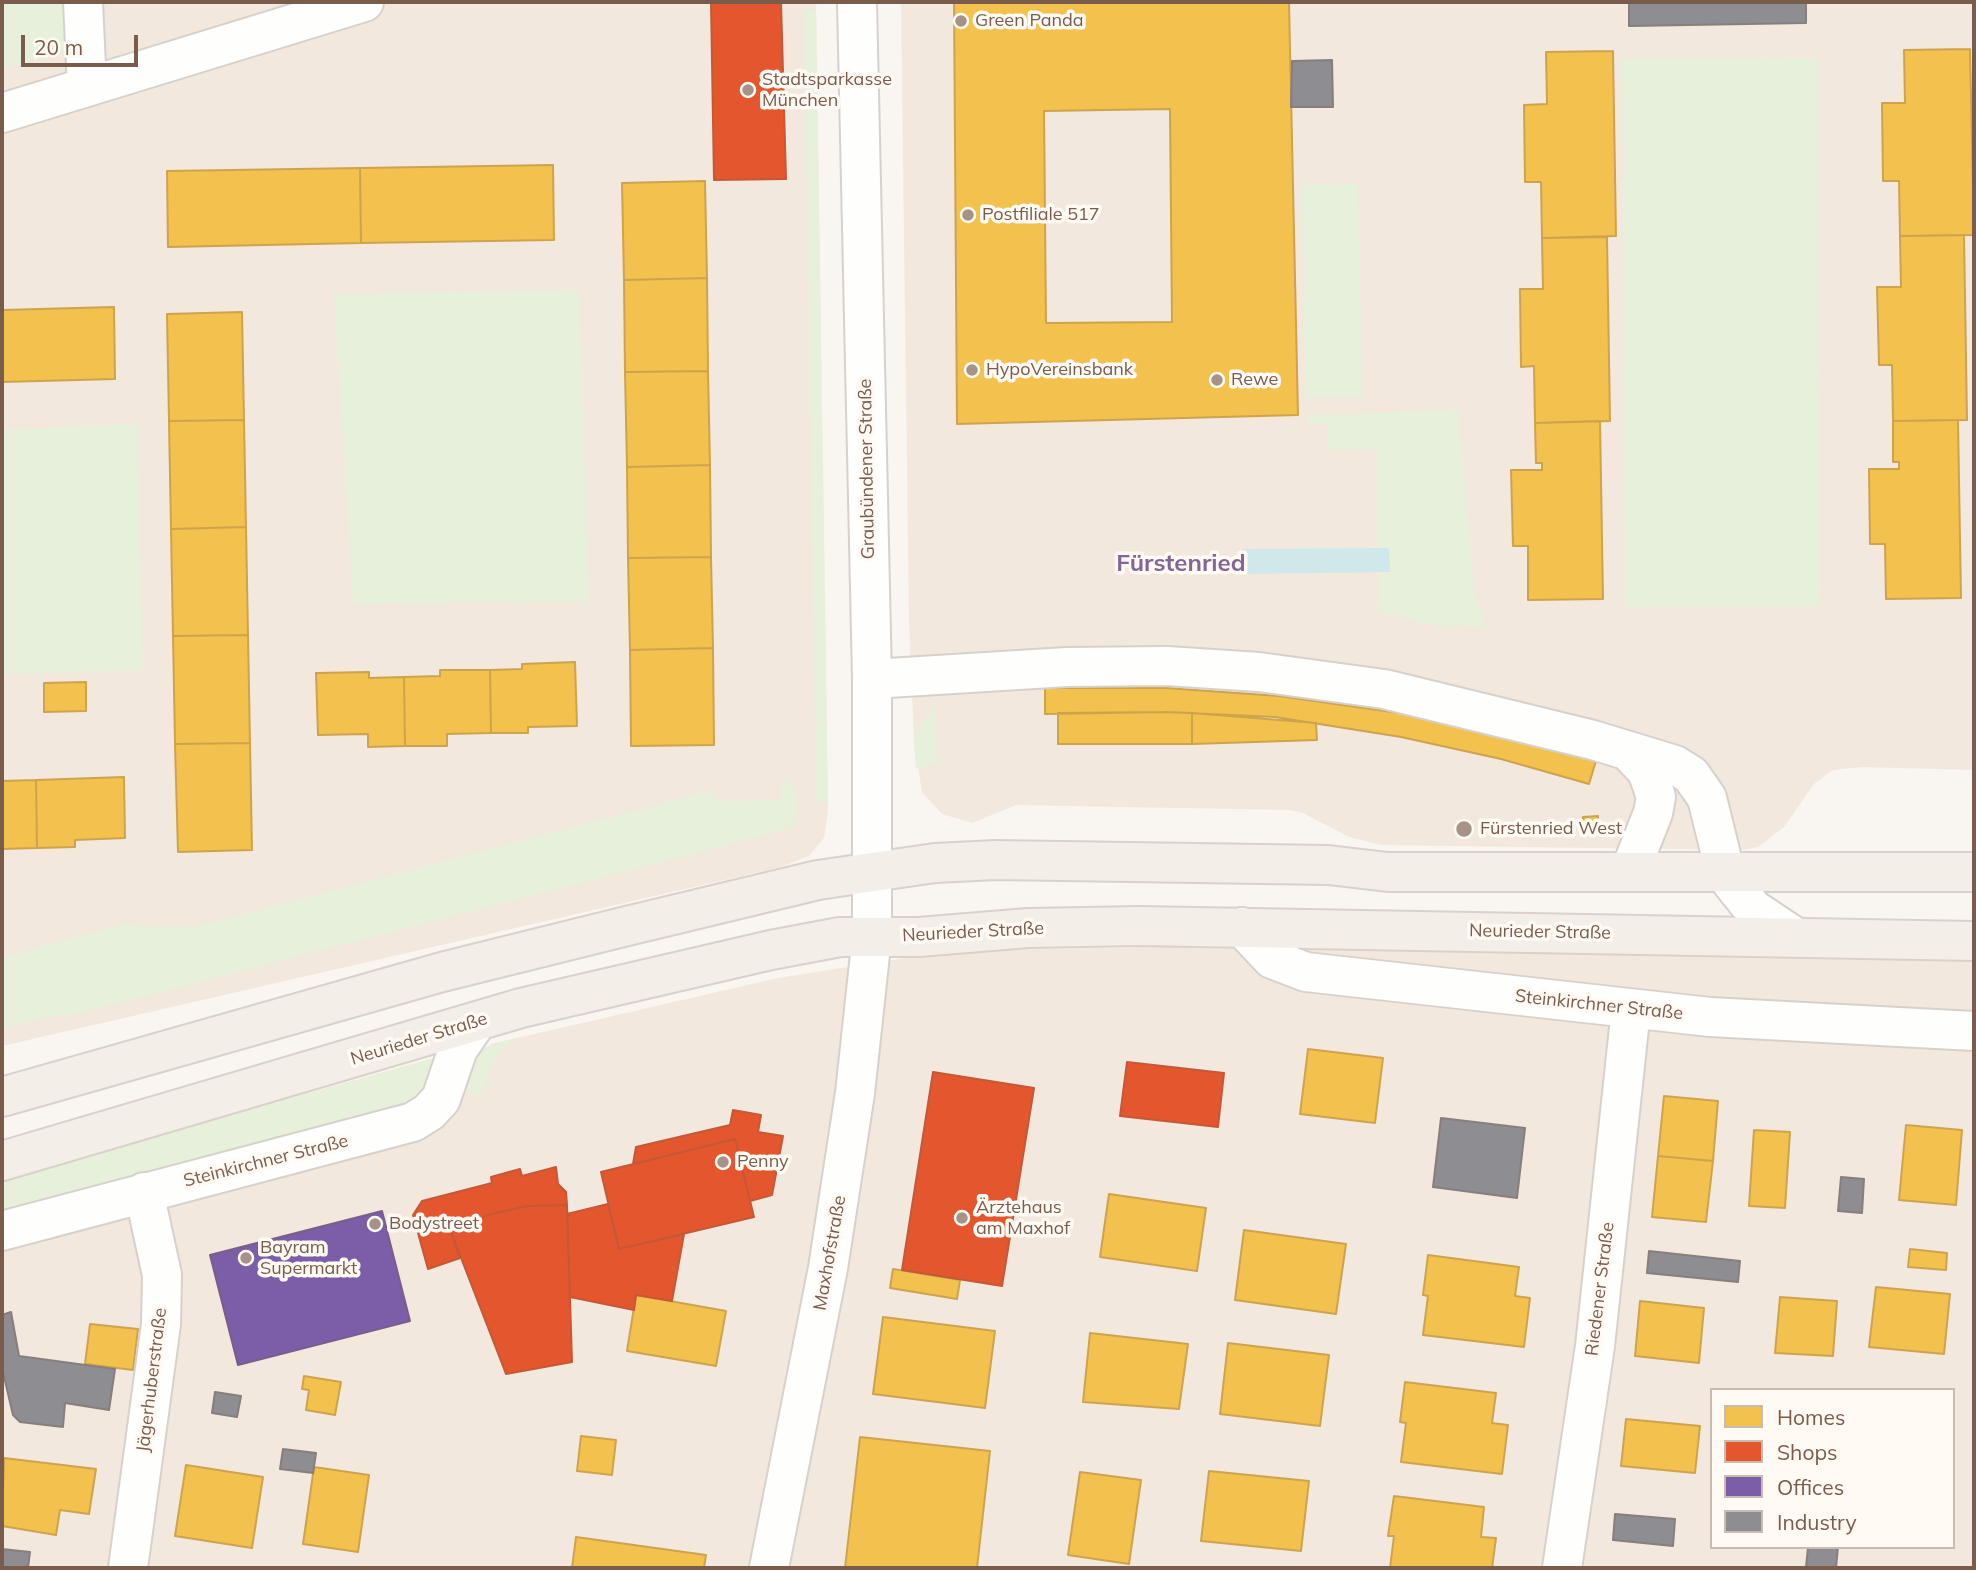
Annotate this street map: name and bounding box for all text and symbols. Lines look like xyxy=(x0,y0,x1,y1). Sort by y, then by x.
place label: Green Panda xyxy=(975,10,1084,32)
marker: Green Panda xyxy=(953,13,969,29)
scale bar xyxy=(24,21,142,65)
text: 20 m xyxy=(34,34,83,60)
place label: Stadtsparkasse München xyxy=(762,69,892,112)
marker: Stadtsparkasse München xyxy=(740,82,756,98)
place label: Postfiliale 517 xyxy=(982,204,1100,226)
marker: Postfiliale 517 xyxy=(960,207,976,223)
place label: HypoVereinsbank xyxy=(986,359,1133,381)
marker: HypoVereinsbank xyxy=(964,362,980,378)
place label: Rewe xyxy=(1231,369,1278,391)
marker: Rewe xyxy=(1209,372,1225,388)
street label: Graubündener Straße xyxy=(855,379,879,559)
district label: Fürstenried xyxy=(1116,550,1246,578)
place label: Fürstenried West xyxy=(1480,818,1622,840)
marker: Fürstenried West xyxy=(1454,819,1474,839)
street label: Neurieder Straße xyxy=(902,917,1044,947)
street label: Neurieder Straße xyxy=(1469,920,1611,944)
street label: Steinkirchner Straße xyxy=(1514,985,1684,1025)
street label: Neurieder Straße xyxy=(348,1008,490,1070)
street label: Steinkirchner Straße xyxy=(181,1130,351,1192)
place label: Penny xyxy=(737,1151,789,1173)
marker: Penny xyxy=(715,1154,731,1170)
street label: Maxhofstraße xyxy=(809,1194,851,1312)
place label: Ärztehaus am Maxhof xyxy=(976,1197,1070,1240)
marker: Ärztehaus am Maxhof xyxy=(954,1210,970,1226)
place label: Bodystreet xyxy=(389,1213,479,1235)
marker: Bodystreet xyxy=(367,1216,383,1232)
street label: Riedener Straße xyxy=(1581,1221,1619,1357)
place label: Bayram Supermarkt xyxy=(260,1237,357,1280)
marker: Bayram Supermarkt xyxy=(238,1250,254,1266)
street label: Jägerhuberstraße xyxy=(132,1306,172,1454)
legend xyxy=(1710,1388,1955,1549)
text: Homes xyxy=(1777,1404,1845,1430)
text: Shops xyxy=(1777,1439,1837,1465)
text: Offices xyxy=(1777,1474,1844,1500)
text: Industry xyxy=(1777,1509,1857,1535)

